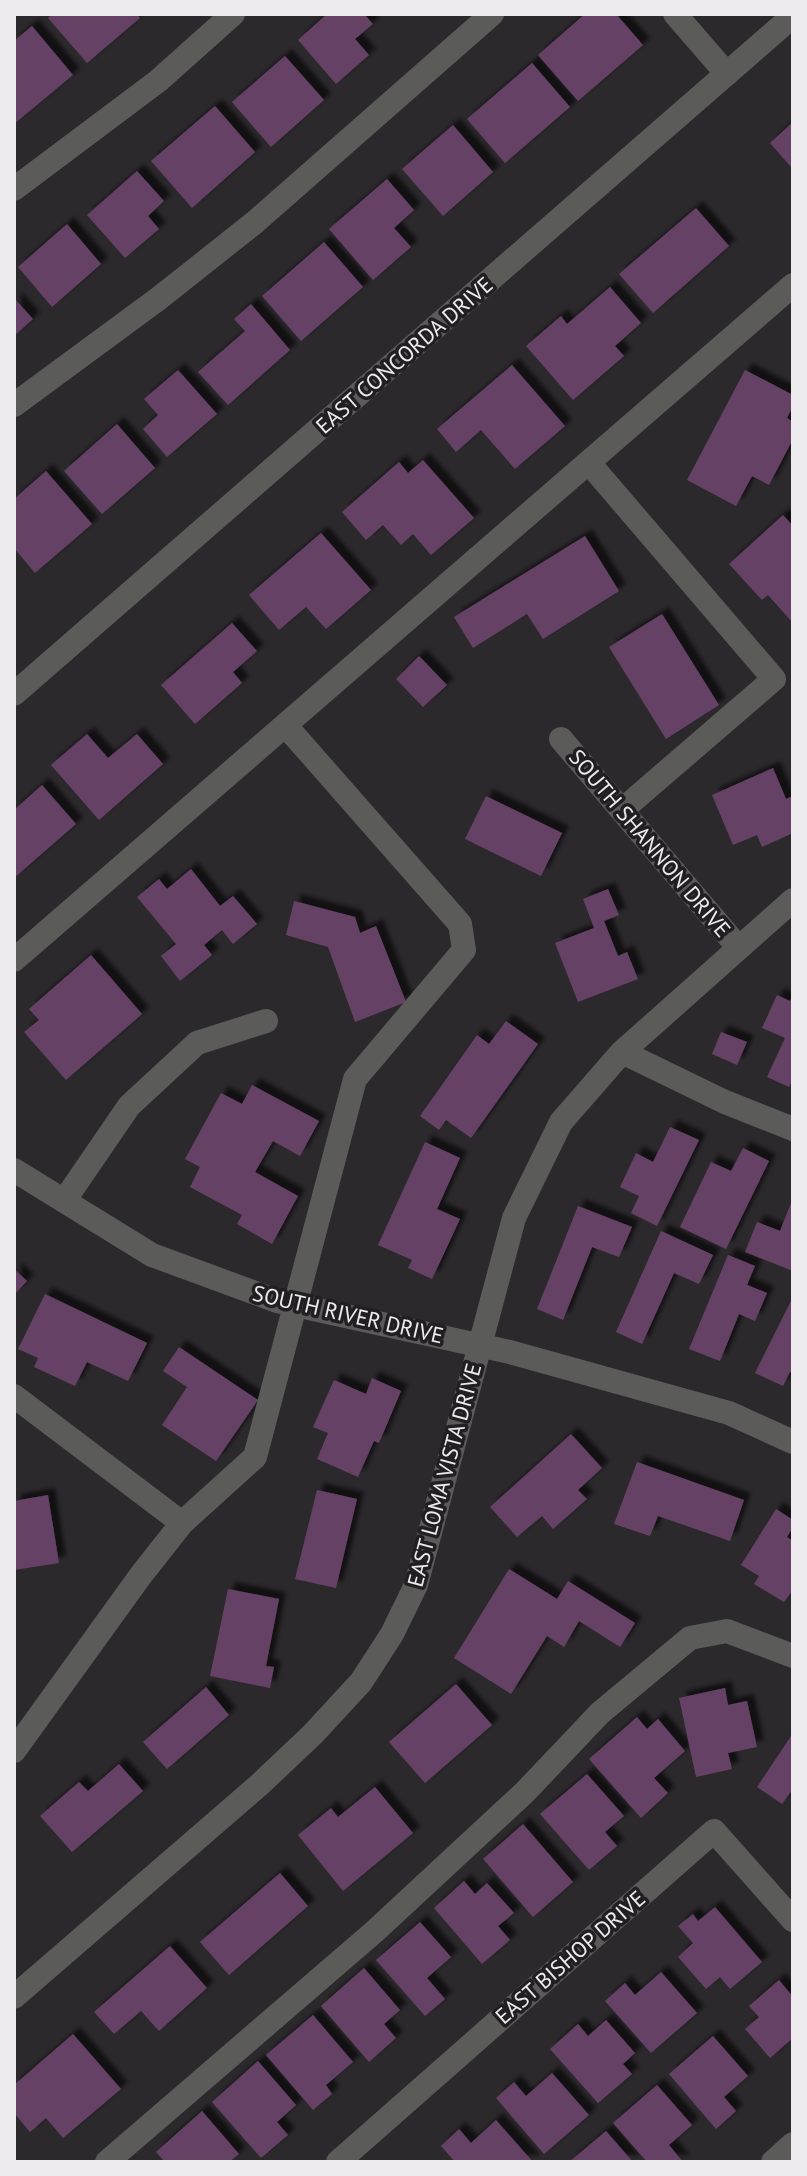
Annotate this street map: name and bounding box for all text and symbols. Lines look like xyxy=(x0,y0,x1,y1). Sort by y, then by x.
street label: EAST CONCORDA DRIVE xyxy=(310,271,498,439)
street label: SOUTH SHANNON DRIVE xyxy=(563,743,737,943)
street label: SOUTH RIVER DRIVE xyxy=(250,1278,446,1350)
street label: EAST LOMA VISTA DRIVE xyxy=(401,1360,487,1590)
street label: EAST BISHOP DRIVE xyxy=(489,1884,651,2030)

